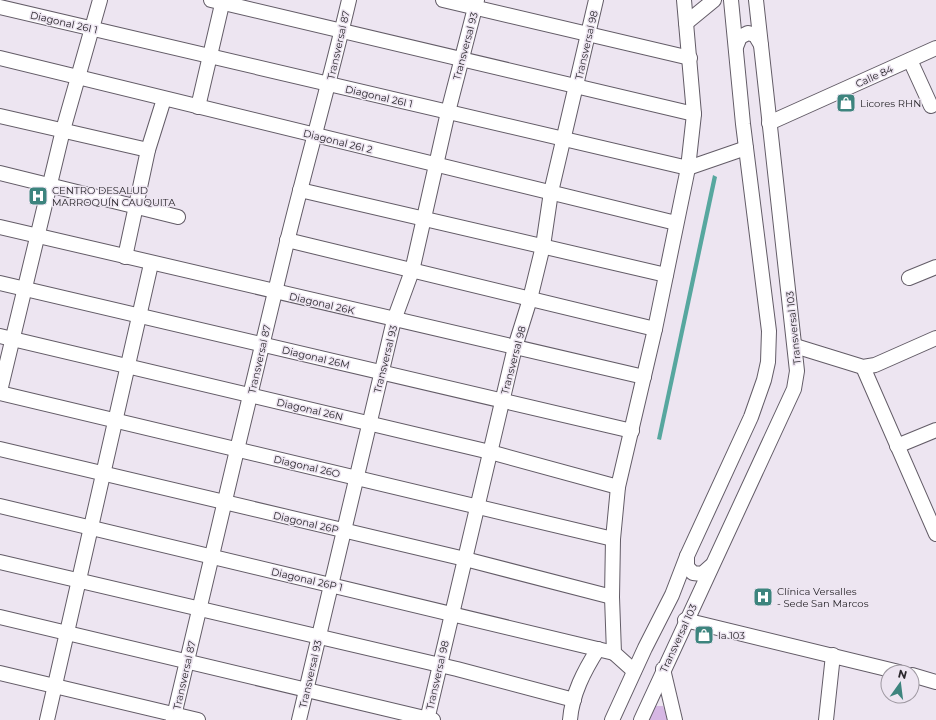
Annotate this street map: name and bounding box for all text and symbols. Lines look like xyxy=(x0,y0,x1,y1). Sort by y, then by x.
street label: Diagonal 26I 1 xyxy=(29,8,99,37)
street label: Transversal 87 xyxy=(324,9,353,81)
street label: Transversal 98 xyxy=(572,9,601,81)
street label: Transversal 93 xyxy=(450,10,481,81)
street label: Calle 84 xyxy=(853,62,895,91)
street label: Diagonal 26I 1 xyxy=(344,82,414,111)
shop icon: Licores RHN xyxy=(835,92,857,114)
place label: Licores RHN xyxy=(860,97,921,110)
street label: Diagonal 26I 2 xyxy=(302,127,374,156)
place label: CENTRO DESALUD MARROQUÍN CAUQUITA xyxy=(52,184,176,209)
hospital icon: CENTRO DESALUD MARROQUÍN CAUQUITA xyxy=(27,185,49,207)
street label: Diagonal 26K xyxy=(288,290,357,318)
street label: Transversal 103 xyxy=(783,290,804,365)
street label: Transversal 87 xyxy=(245,323,274,395)
street label: Transversal 93 xyxy=(371,323,400,394)
street label: Transversal 98 xyxy=(498,324,529,396)
street label: Diagonal 26M xyxy=(281,343,351,372)
street label: Diagonal 26N xyxy=(275,396,344,423)
street label: Diagonal 26O xyxy=(272,452,342,480)
street label: Diagonal 26P xyxy=(272,509,340,536)
street label: Diagonal 26P 1 xyxy=(270,565,344,594)
place label: Clínica Versalles - Sede San Marcos xyxy=(777,585,869,610)
hospital icon: Clínica Versalles - Sede San Marcos xyxy=(752,586,774,608)
street label: Transversal 103 xyxy=(657,602,700,674)
shop icon: la 103 xyxy=(693,624,715,646)
place label: la 103 xyxy=(718,629,745,642)
street label: Transversal 93 xyxy=(296,638,325,710)
street label: Transversal 87 xyxy=(170,639,199,711)
street label: Transversal 98 xyxy=(423,639,452,711)
north arrow xyxy=(880,664,920,704)
text: N xyxy=(896,666,908,682)

